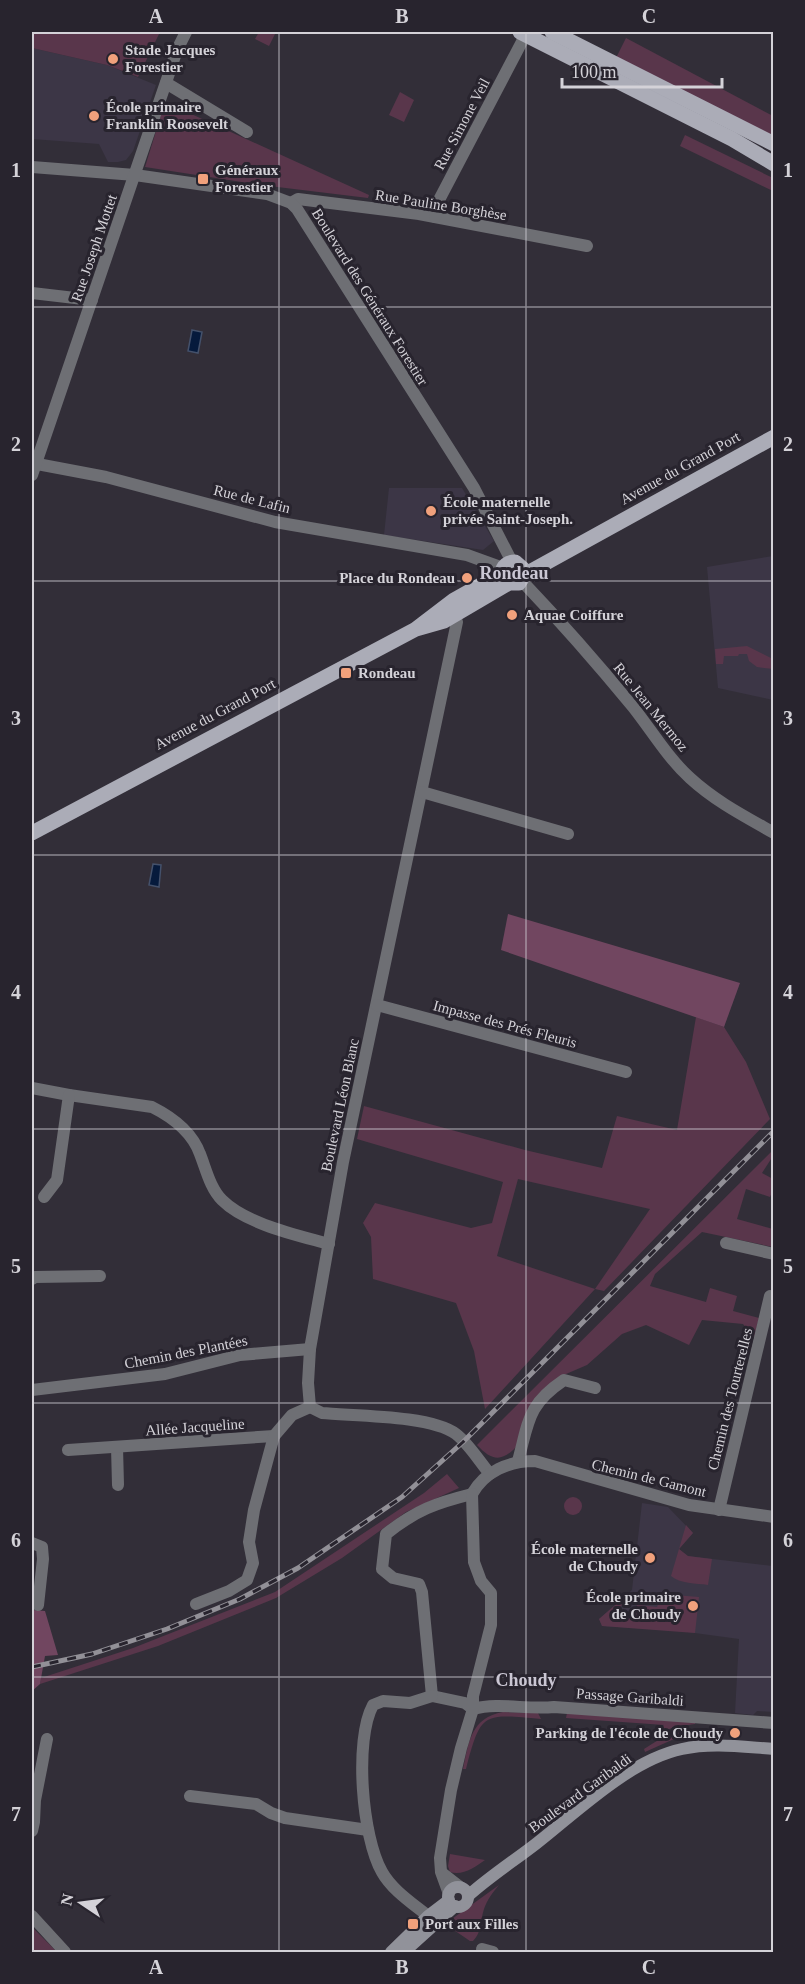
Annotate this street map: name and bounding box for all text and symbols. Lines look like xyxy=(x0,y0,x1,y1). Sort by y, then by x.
text: A xyxy=(149,5,164,27)
text: B xyxy=(395,5,409,27)
text: C xyxy=(642,5,656,27)
place label: Stade Jacques Forestier xyxy=(125,42,216,75)
scale bar xyxy=(562,51,722,89)
marker: Stade Jacques Forestier xyxy=(106,52,120,66)
text: 100 m xyxy=(571,62,617,82)
street label: Rue Simone Veil xyxy=(431,75,493,173)
place label: École primaire Franklin Roosevelt xyxy=(106,99,228,132)
marker: École primaire Franklin Roosevelt xyxy=(87,109,101,123)
text: 1 xyxy=(11,159,21,181)
text: 1 xyxy=(783,159,793,181)
place label: Généraux Forestier xyxy=(215,162,279,195)
marker: Généraux Forestier xyxy=(196,172,210,186)
street label: Rue Pauline Borghèse xyxy=(374,187,508,223)
street label: Rue Joseph Mottet xyxy=(68,191,120,304)
street label: Boulevard des Généraux Forestier xyxy=(309,206,431,388)
street label: Avenue du Grand Port xyxy=(617,428,743,508)
text: 2 xyxy=(11,433,21,455)
text: 2 xyxy=(783,433,793,455)
street label: Rue de Lafin xyxy=(212,482,292,516)
place label: École maternelle privée Saint-Joseph. xyxy=(443,494,573,527)
marker: École maternelle privée Saint-Joseph. xyxy=(424,504,438,518)
district label: Rondeau xyxy=(479,563,549,583)
place label: Place du Rondeau xyxy=(339,570,455,586)
marker: Place du Rondeau xyxy=(460,571,474,585)
place label: Aquae Coiffure xyxy=(524,607,624,623)
marker: Aquae Coiffure xyxy=(505,608,519,622)
street label: Rue Jean Mermoz xyxy=(610,660,692,755)
place label: Rondeau xyxy=(358,665,416,681)
marker: Rondeau xyxy=(339,666,353,680)
street label: Avenue du Grand Port xyxy=(152,675,279,753)
text: 3 xyxy=(11,707,21,729)
text: 3 xyxy=(783,707,793,729)
text: 4 xyxy=(11,981,21,1003)
text: 4 xyxy=(783,981,793,1003)
street label: Impasse des Prés Fleuris xyxy=(431,997,579,1051)
street label: Boulevard Léon Blanc xyxy=(318,1037,362,1173)
text: 5 xyxy=(11,1255,21,1277)
text: 5 xyxy=(783,1255,793,1277)
street label: Chemin des Tourterelles xyxy=(705,1326,755,1472)
street label: Chemin des Plantées xyxy=(123,1332,249,1372)
street label: Allée Jacqueline xyxy=(145,1416,246,1438)
street label: Chemin de Gamont xyxy=(590,1456,709,1500)
text: 6 xyxy=(11,1529,21,1551)
text: 6 xyxy=(783,1529,793,1551)
place label: École maternelle de Choudy xyxy=(531,1541,639,1574)
marker: École maternelle de Choudy xyxy=(643,1551,657,1565)
place label: École primaire de Choudy xyxy=(586,1589,682,1622)
marker: École primaire de Choudy xyxy=(686,1599,700,1613)
district label: Choudy xyxy=(495,1670,557,1690)
street label: Passage Garibaldi xyxy=(576,1685,684,1709)
place label: Parking de l'école de Choudy xyxy=(535,1725,723,1741)
marker: Parking de l'école de Choudy xyxy=(728,1726,742,1740)
street label: Boulevard Garibaldi xyxy=(526,1750,634,1836)
text: 7 xyxy=(11,1803,21,1825)
text: 7 xyxy=(783,1803,793,1825)
north arrow xyxy=(51,1873,111,1933)
text: N xyxy=(57,1892,77,1907)
place label: Port aux Filles xyxy=(425,1916,518,1932)
marker: Port aux Filles xyxy=(406,1917,420,1931)
text: A xyxy=(149,1956,164,1978)
text: B xyxy=(395,1956,409,1978)
text: C xyxy=(642,1956,656,1978)

